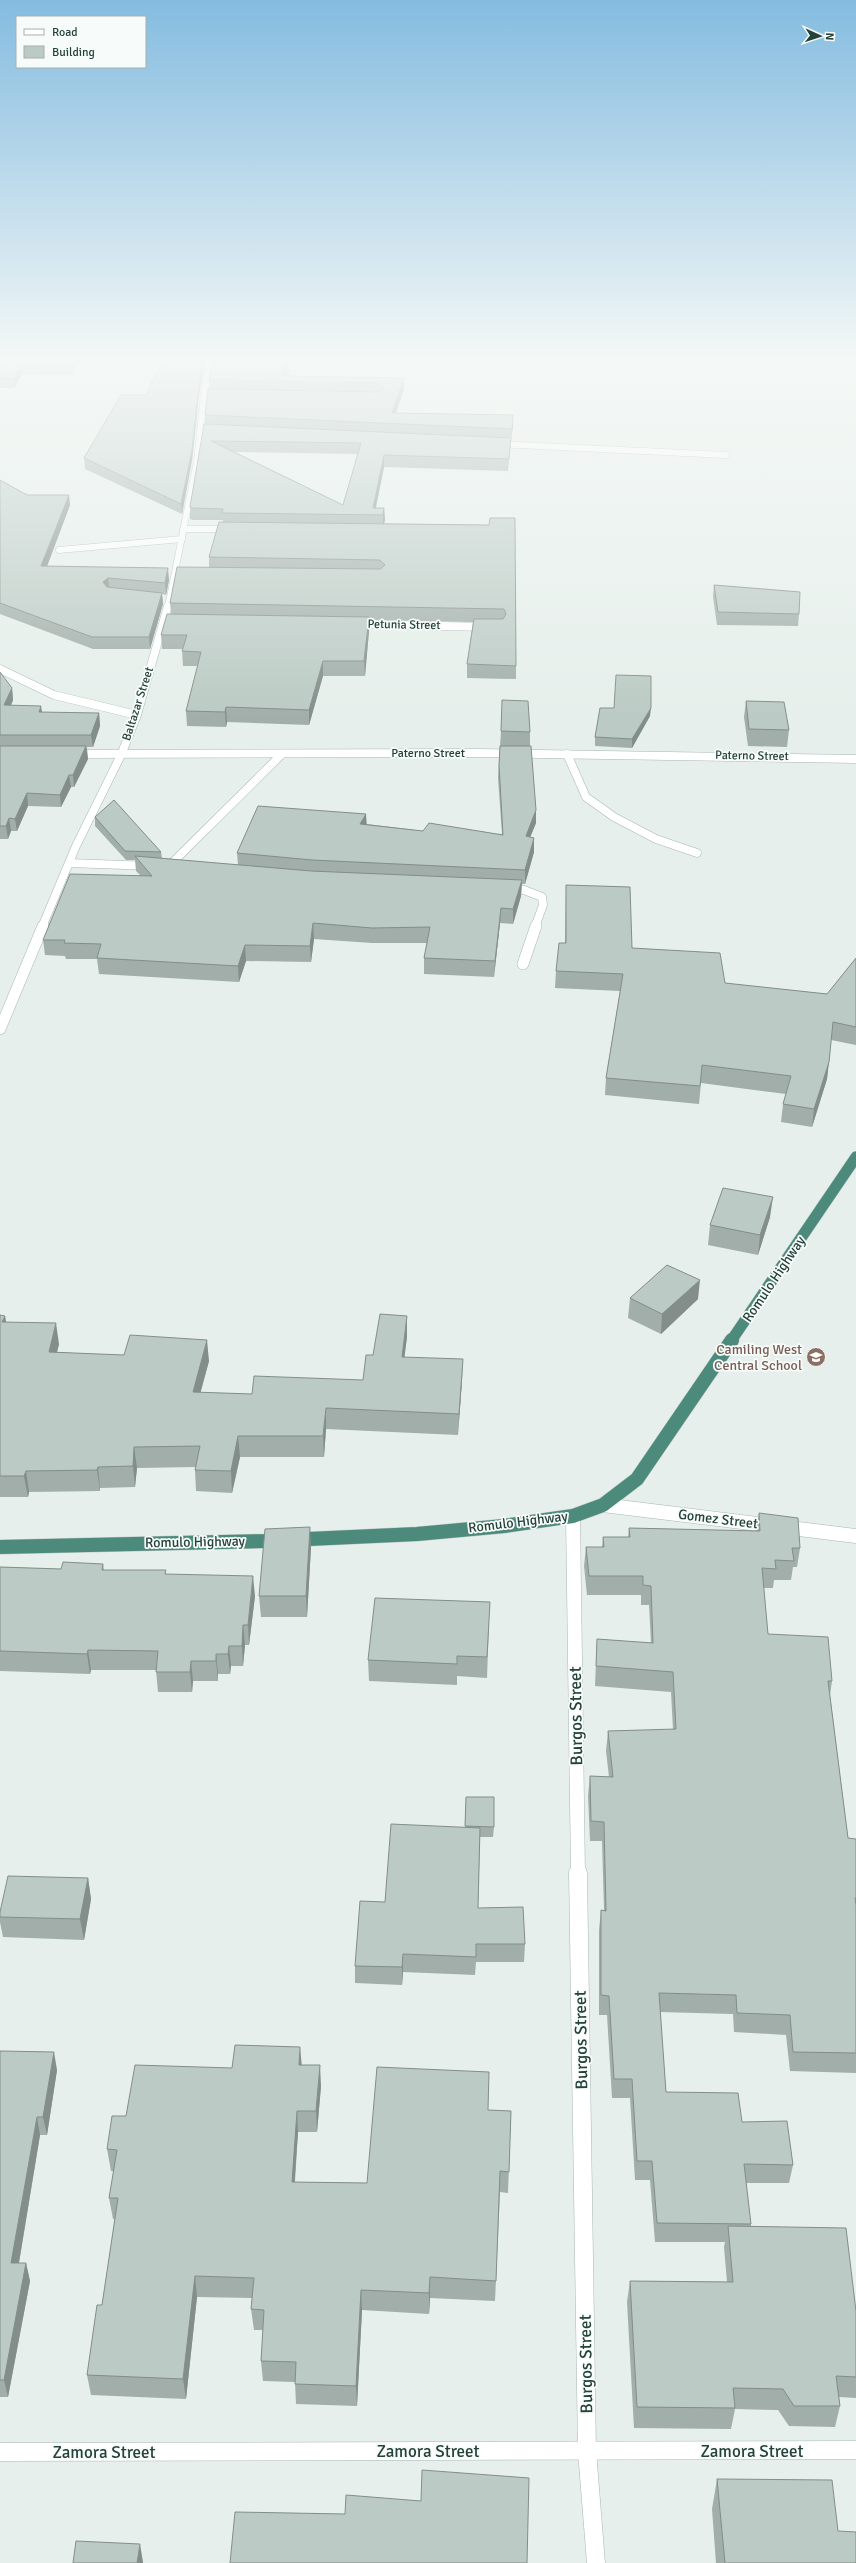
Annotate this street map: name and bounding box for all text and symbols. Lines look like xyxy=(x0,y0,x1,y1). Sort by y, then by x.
legend xyxy=(16,16,146,68)
north arrow xyxy=(800,16,840,56)
text: Road xyxy=(52,25,78,40)
text: N xyxy=(823,32,836,41)
text: Building xyxy=(52,45,95,60)
street label: Petunia Street xyxy=(367,617,441,633)
street label: Baltazar Street xyxy=(119,665,157,743)
street label: Paterno Street xyxy=(391,746,465,761)
street label: Paterno Street xyxy=(715,748,789,764)
street label: Romulo Highway xyxy=(739,1232,809,1325)
place label: Camiling West Central School xyxy=(714,1341,802,1374)
school or university icon: Camiling West Central School xyxy=(805,1346,827,1368)
street label: Gomez Street xyxy=(677,1506,759,1532)
street label: Romulo Highway xyxy=(467,1507,569,1537)
street label: Romulo Highway xyxy=(145,1533,246,1551)
street label: Burgos Street xyxy=(565,1666,587,1766)
street label: Burgos Street xyxy=(570,1990,592,2090)
street label: Burgos Street xyxy=(575,2314,597,2414)
street label: Zamora Street xyxy=(376,2441,480,2462)
street label: Zamora Street xyxy=(700,2441,804,2462)
street label: Zamora Street xyxy=(52,2442,156,2463)

